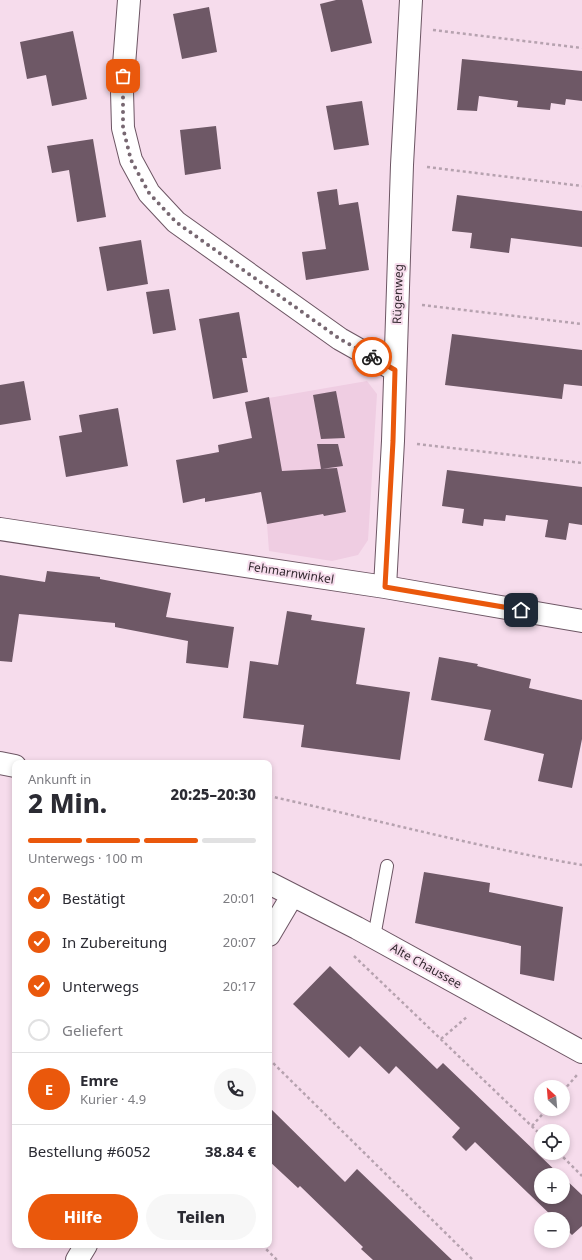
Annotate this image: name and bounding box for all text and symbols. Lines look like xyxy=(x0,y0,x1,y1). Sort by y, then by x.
pin xyxy=(106,59,140,93)
icon: bag xyxy=(112,65,134,87)
street label: Rügenweg xyxy=(388,264,407,324)
courier xyxy=(352,337,392,377)
icon: bike xyxy=(361,346,383,368)
street label: Fehmarnwinkel xyxy=(247,557,335,588)
pin xyxy=(504,593,538,627)
icon: home xyxy=(510,599,532,621)
text: Ankunft in xyxy=(28,770,91,788)
text: 20:25–20:30 xyxy=(171,784,256,804)
text: 2 Min. xyxy=(28,785,107,821)
text: Unterwegs · 100 m xyxy=(28,849,143,867)
icon: check xyxy=(28,887,50,909)
text: Bestätigt xyxy=(62,888,125,908)
text: 20:01 xyxy=(223,889,256,907)
icon: check xyxy=(28,931,50,953)
text: In Zubereitung xyxy=(62,932,167,952)
text: 20:07 xyxy=(223,933,256,951)
street label: Alte Chaussee xyxy=(387,939,465,992)
icon: check xyxy=(28,975,50,997)
text: Unterwegs xyxy=(62,976,139,996)
text: 20:17 xyxy=(223,977,256,995)
text: Geliefert xyxy=(62,1020,123,1040)
button: phone xyxy=(214,1068,256,1110)
text: Emre xyxy=(80,1070,118,1090)
text: E xyxy=(45,1079,53,1099)
north arrow xyxy=(534,1080,570,1116)
map controls xyxy=(534,1080,570,1248)
text: Kurier · 4.9 xyxy=(80,1090,146,1108)
button: locate xyxy=(534,1124,570,1160)
text: Bestellung #6052 xyxy=(28,1141,151,1161)
text: 38.84 € xyxy=(205,1141,256,1161)
button: + xyxy=(534,1168,570,1204)
button: Hilfe xyxy=(28,1194,138,1240)
button: Teilen xyxy=(146,1194,256,1240)
button: − xyxy=(534,1212,570,1248)

